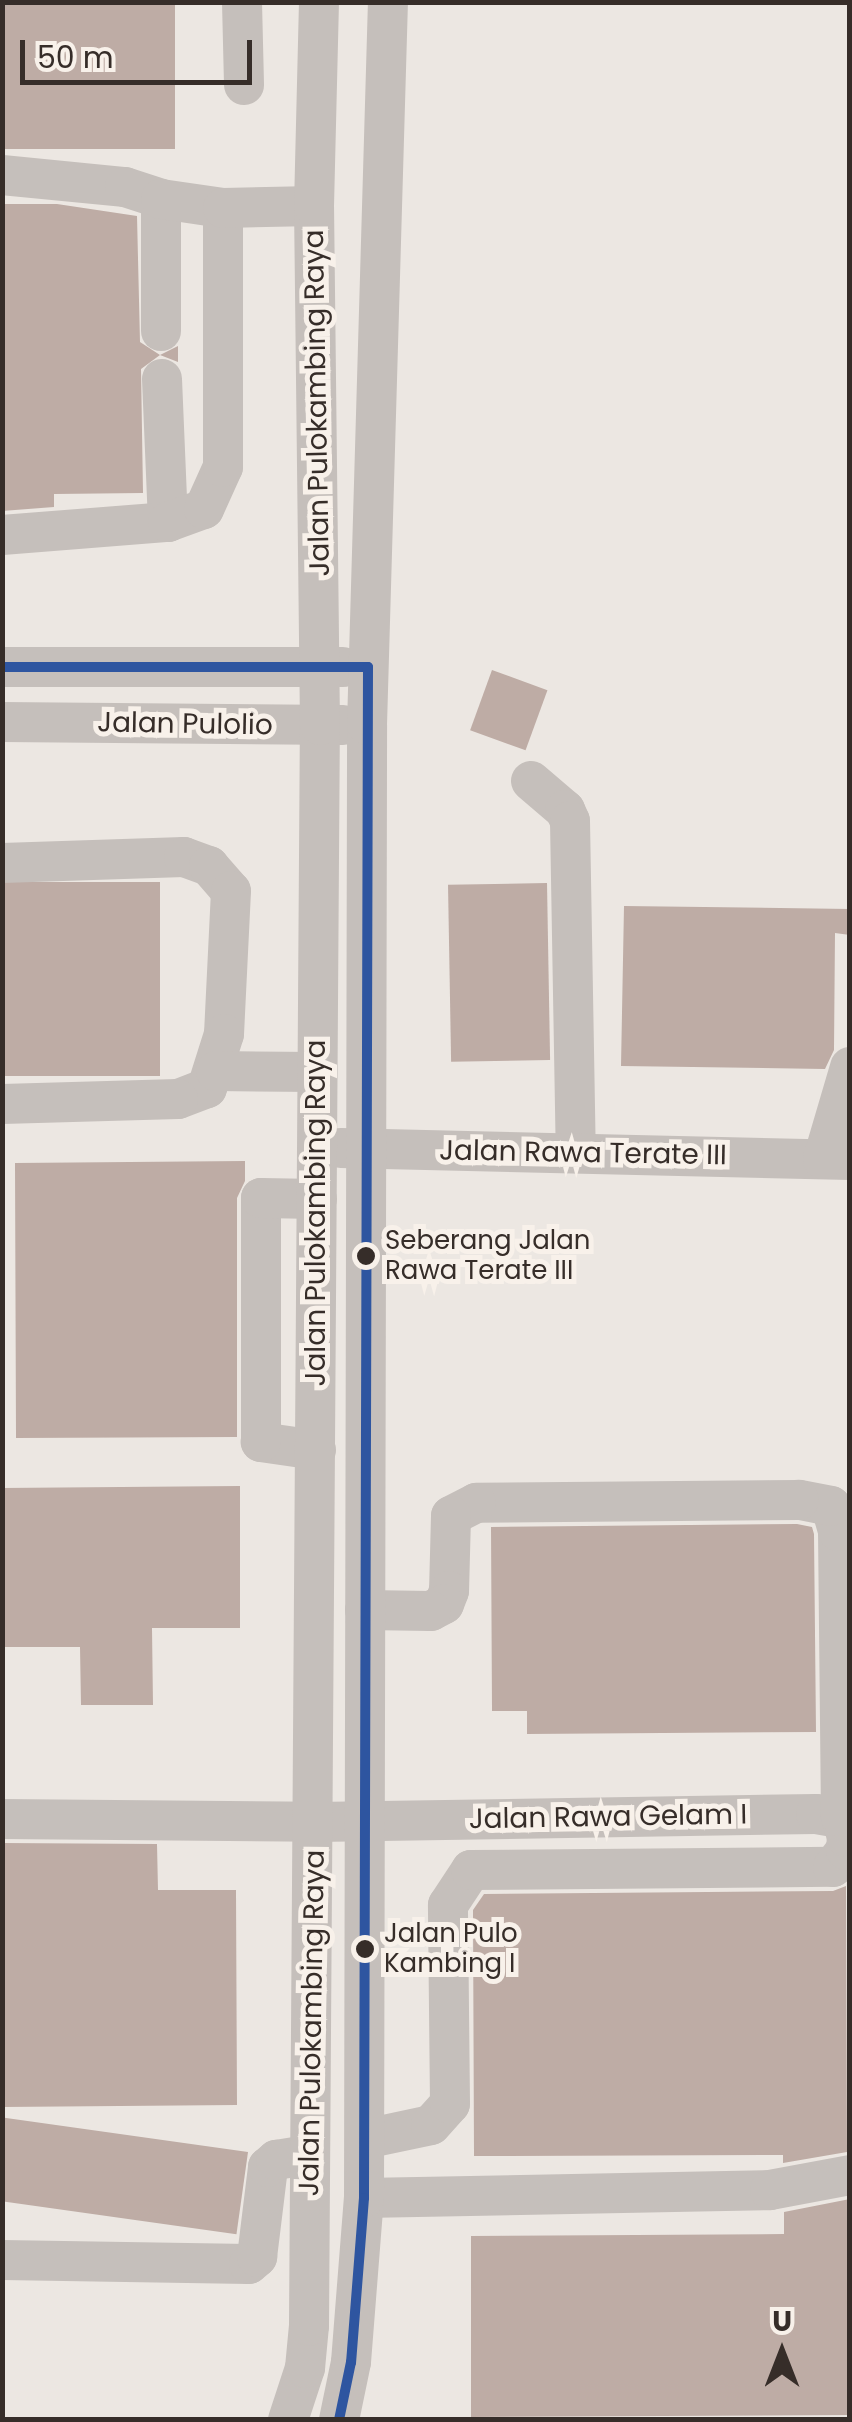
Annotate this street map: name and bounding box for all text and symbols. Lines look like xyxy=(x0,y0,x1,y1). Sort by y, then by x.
scale bar xyxy=(25,20,258,82)
text: 50 m xyxy=(37,36,114,79)
street label: Jalan Pulokambing Raya xyxy=(297,229,337,577)
street label: Jalan Pulolio xyxy=(97,706,273,742)
street label: Jalan Pulokambing Raya xyxy=(299,1040,333,1386)
street label: Jalan Rawa Terate III xyxy=(439,1134,727,1172)
place label: Seberang Jalan Rawa Terate III xyxy=(385,1225,590,1286)
marker: Seberang Jalan Rawa Terate III xyxy=(356,1246,376,1266)
street label: Jalan Rawa Gelam I xyxy=(468,1798,748,1836)
street label: Jalan Pulokambing Raya xyxy=(292,1849,332,2197)
place label: Jalan Pulo Kambing I xyxy=(384,1918,518,1980)
marker: Jalan Pulo Kambing I xyxy=(355,1939,375,1959)
north arrow xyxy=(732,2302,832,2402)
text: U xyxy=(772,2302,792,2341)

